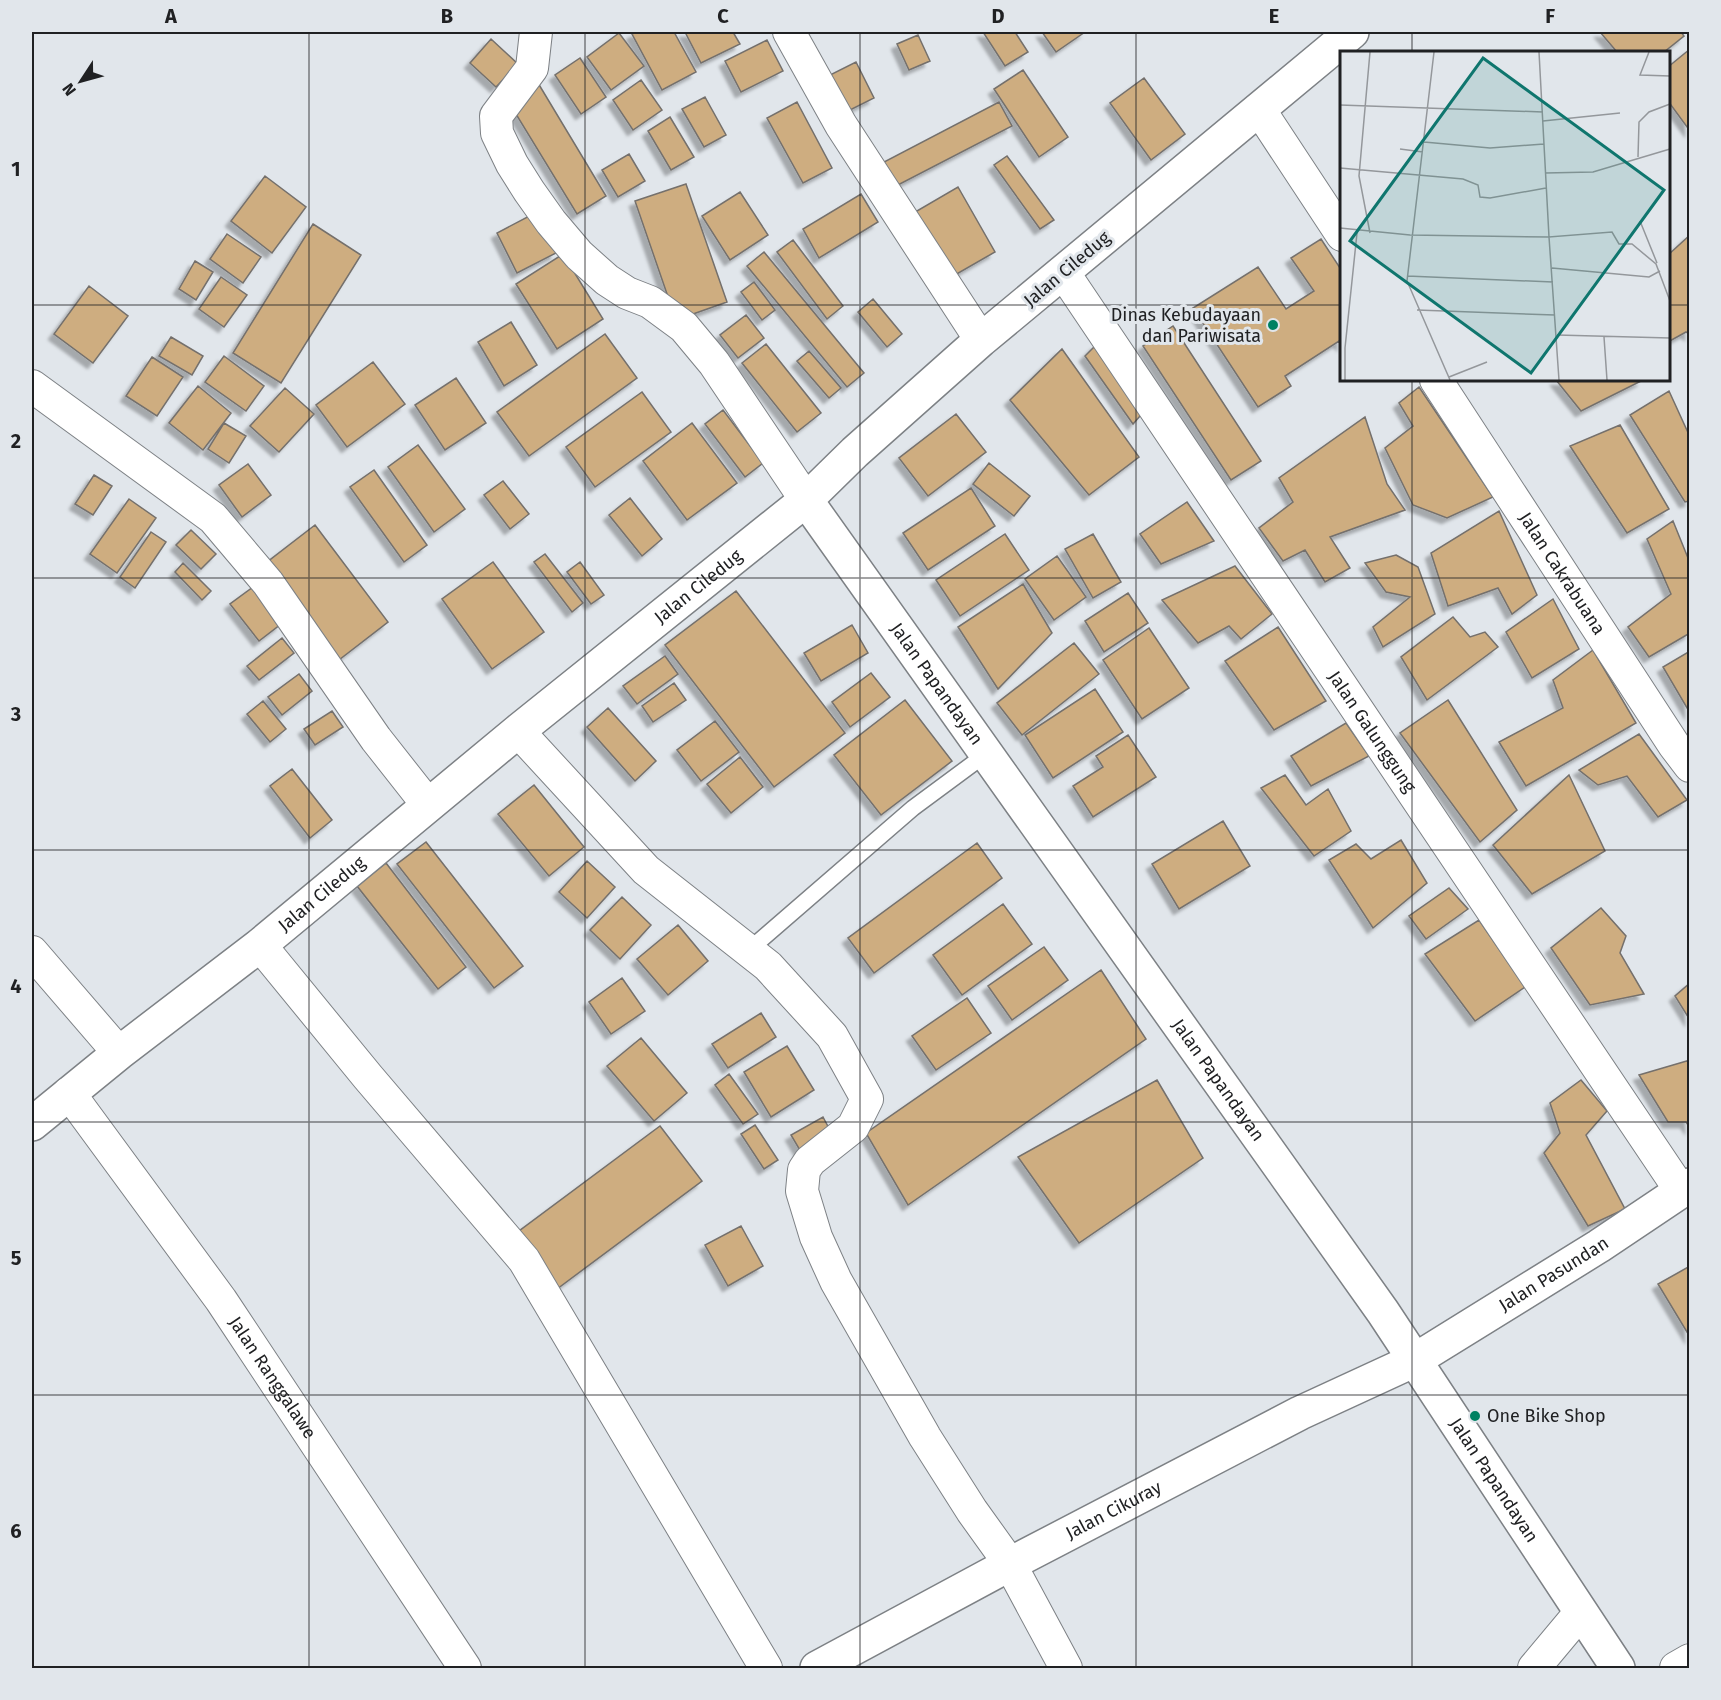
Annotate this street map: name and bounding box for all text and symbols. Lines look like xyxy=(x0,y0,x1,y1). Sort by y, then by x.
text: A xyxy=(164,4,178,28)
text: B xyxy=(441,4,453,28)
text: C xyxy=(717,4,729,28)
text: D xyxy=(991,4,1005,28)
text: E xyxy=(1269,4,1279,28)
text: F xyxy=(1545,4,1555,28)
north arrow xyxy=(51,51,111,111)
inset map xyxy=(1340,51,1670,381)
text: N xyxy=(58,80,80,99)
text: 1 xyxy=(11,157,21,181)
street label: Jalan Ciledug xyxy=(1019,226,1115,312)
place label: Dinas Kebudayaan dan Pariwisata xyxy=(1111,304,1261,347)
marker: Dinas Kebudayaan dan Pariwisata xyxy=(1266,318,1280,332)
text: 2 xyxy=(11,429,21,453)
street label: Jalan Cakrabuana xyxy=(1514,508,1610,639)
street label: Jalan Ciledug xyxy=(650,544,747,628)
street label: Jalan Papandayan xyxy=(886,619,988,749)
street label: Jalan Galunggung xyxy=(1323,667,1421,797)
text: 3 xyxy=(10,702,21,726)
street label: Jalan Ciledug xyxy=(274,851,370,936)
text: 4 xyxy=(10,974,22,998)
street label: Jalan Papandayan xyxy=(1167,1015,1269,1145)
street label: Jalan Pasundan xyxy=(1495,1232,1613,1316)
text: 5 xyxy=(11,1246,22,1270)
street label: Jalan Ranggalawe xyxy=(224,1312,321,1443)
place label: One Bike Shop xyxy=(1487,1405,1606,1427)
marker: One Bike Shop xyxy=(1468,1409,1482,1423)
street label: Jalan Papandayan xyxy=(1445,1414,1543,1547)
street label: Jalan Cikuray xyxy=(1062,1476,1165,1544)
text: 6 xyxy=(10,1519,22,1543)

